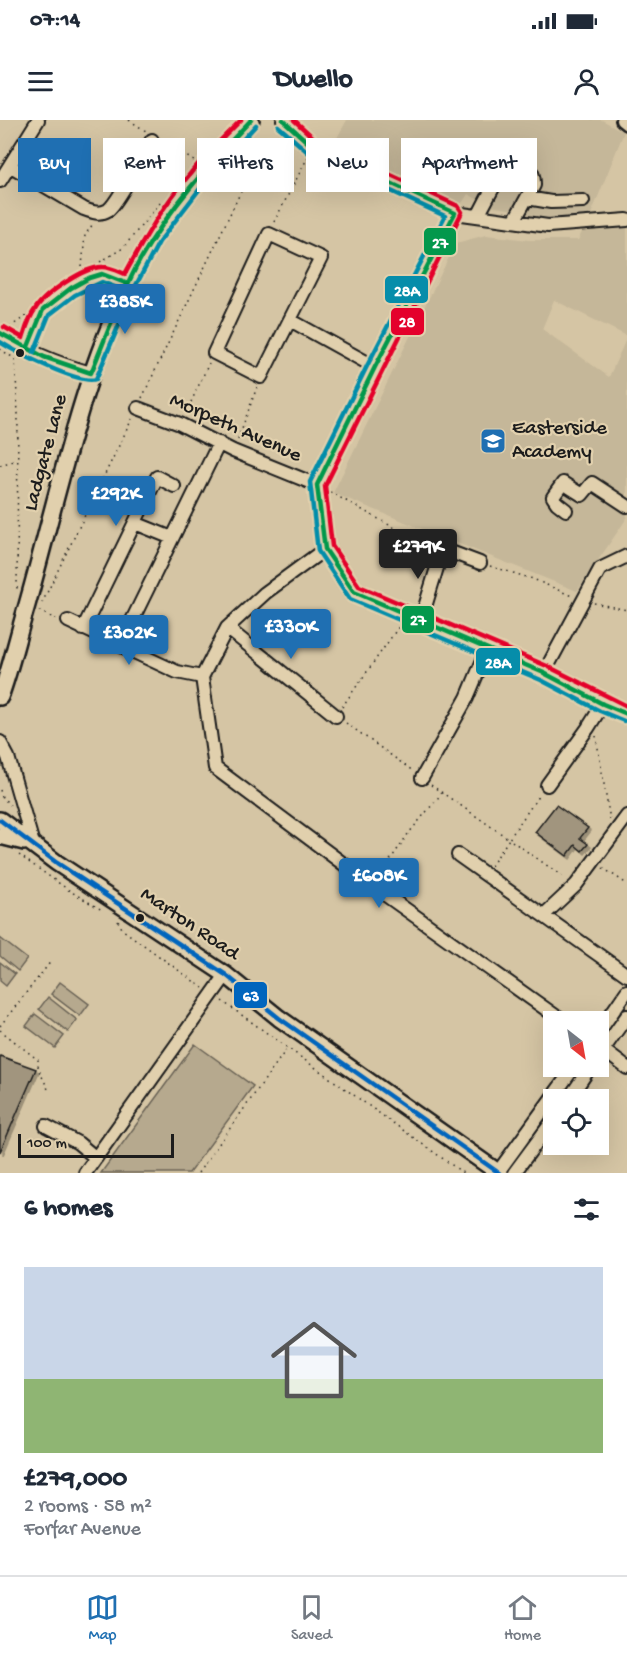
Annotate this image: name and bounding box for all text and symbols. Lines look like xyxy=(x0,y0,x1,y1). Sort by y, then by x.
text: 07:14 xyxy=(30,8,80,34)
icon: menu xyxy=(24,65,57,98)
text: Dwello xyxy=(274,65,353,97)
icon: person xyxy=(570,65,603,98)
chip: Buy xyxy=(18,138,91,192)
chip: Rent xyxy=(103,138,185,192)
chip: Filters xyxy=(197,138,294,192)
chip: New xyxy=(306,138,389,192)
chip: Apartment xyxy=(401,138,537,192)
line badge: 27 xyxy=(423,227,457,256)
text: 27 xyxy=(432,236,449,255)
line badge: 28A xyxy=(384,275,429,304)
pin: £385K xyxy=(83,284,167,335)
text: 28A xyxy=(394,284,422,303)
text: £385K xyxy=(99,292,151,315)
line badge: 28 xyxy=(390,307,425,336)
text: 28 xyxy=(399,315,416,334)
unlabelled marker xyxy=(14,347,26,359)
street label: Morpeth Avenue xyxy=(165,389,306,470)
street label: Ladgate Lane xyxy=(19,391,75,514)
place label: Easterside Academy xyxy=(512,417,608,466)
school or university icon: Easterside Academy xyxy=(478,426,508,456)
pin: £292K xyxy=(74,476,158,527)
text: £292K xyxy=(91,484,141,507)
pin: £279K xyxy=(376,529,460,580)
text: £279K xyxy=(393,537,443,560)
line badge: 27 xyxy=(401,605,435,634)
pin: £330K xyxy=(249,609,333,660)
text: 27 xyxy=(410,613,427,632)
pin: £302K xyxy=(87,615,171,666)
text: £330K xyxy=(265,617,317,640)
text: £302K xyxy=(103,623,155,646)
line badge: 28A xyxy=(475,647,521,676)
text: 28A xyxy=(485,656,513,675)
pin: £608K xyxy=(337,858,421,909)
text: £608K xyxy=(353,866,405,889)
street label: Marton Road xyxy=(135,883,245,968)
unlabelled marker xyxy=(134,912,146,924)
line badge: 63 xyxy=(233,981,268,1009)
text: 63 xyxy=(243,989,259,1008)
north arrow xyxy=(543,1011,609,1077)
map controls xyxy=(543,1011,609,1155)
button: locate xyxy=(543,1089,609,1155)
scale bar xyxy=(18,1131,174,1158)
text: 100 m xyxy=(27,1135,67,1154)
icon: filters xyxy=(570,1193,603,1226)
text: 6 homes xyxy=(24,1194,112,1225)
icon: home xyxy=(260,1306,368,1414)
text: £279,000 xyxy=(24,1465,127,1496)
text: 2 rooms · 58 m² xyxy=(24,1496,152,1519)
text: Forfar Avenue xyxy=(24,1519,141,1542)
tab: Map xyxy=(86,1591,119,1646)
tab: Saved xyxy=(291,1591,332,1646)
tab: Home xyxy=(504,1591,541,1646)

